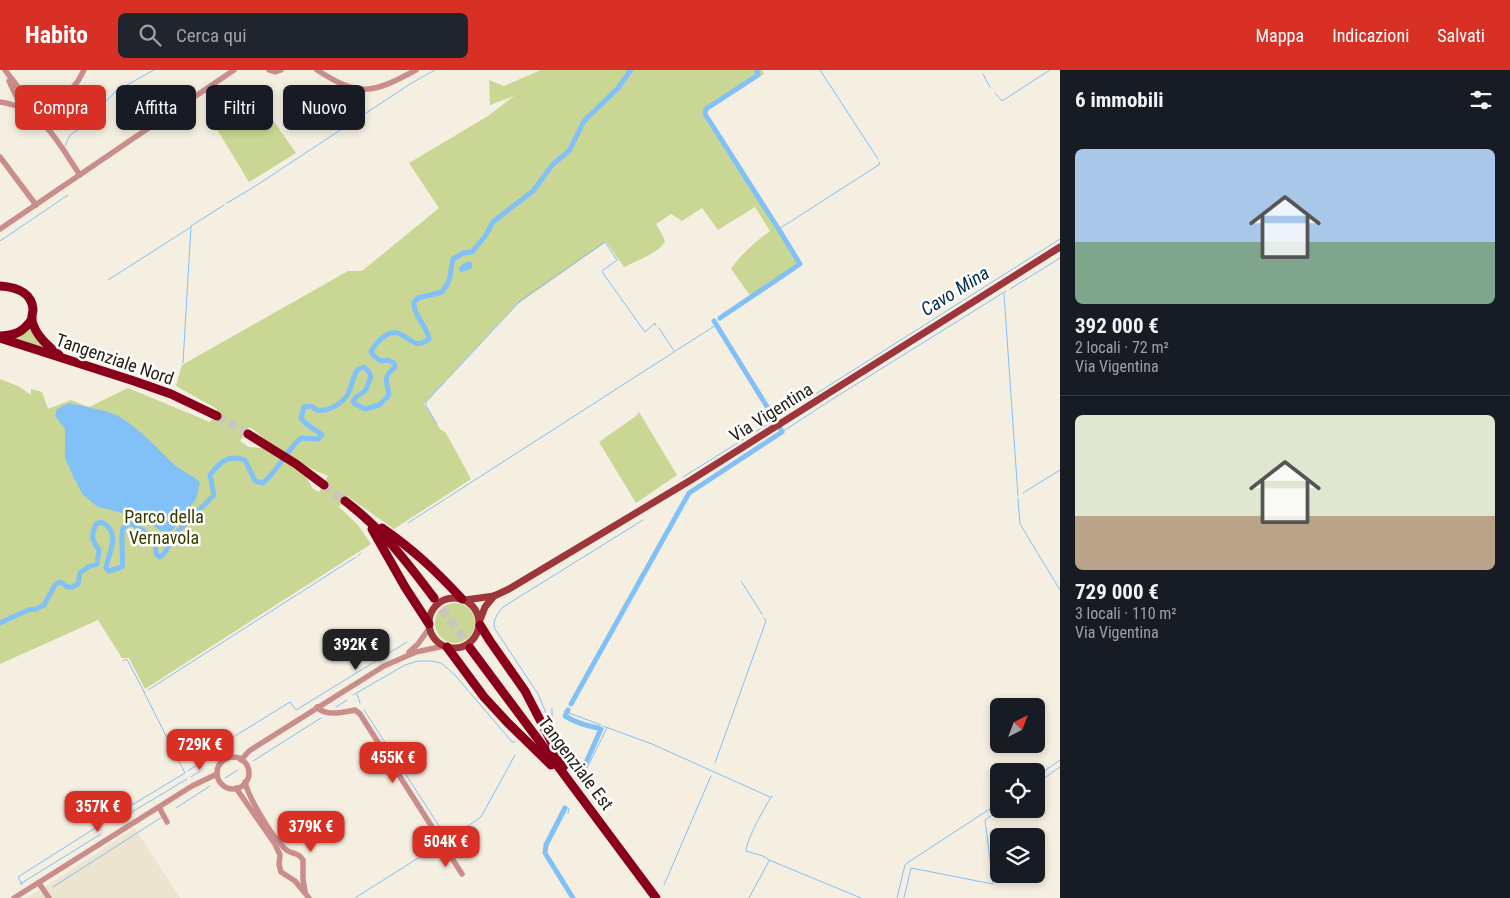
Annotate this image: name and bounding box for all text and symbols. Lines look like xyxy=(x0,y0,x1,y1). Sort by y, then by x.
search box xyxy=(118,13,468,58)
text: Habito xyxy=(25,21,88,49)
icon: search xyxy=(136,21,164,49)
text: Cerca qui xyxy=(176,24,247,47)
text: Mappa xyxy=(1256,25,1304,46)
text: Indicazioni xyxy=(1332,25,1409,46)
text: Salvati xyxy=(1437,25,1485,46)
chip: Compra xyxy=(15,85,106,130)
chip: Affitta xyxy=(116,85,196,130)
chip: Filtri xyxy=(206,85,273,130)
chip: Nuovo xyxy=(283,85,365,130)
icon: filters xyxy=(1467,86,1495,114)
text: 6 immobili xyxy=(1075,88,1164,112)
icon: home xyxy=(1240,182,1330,272)
water label: Cavo Mina xyxy=(917,261,993,321)
text: 392 000 € xyxy=(1075,314,1159,338)
street label: Tangenziale Nord xyxy=(53,329,177,389)
text: 2 locali · 72 m² xyxy=(1075,338,1169,357)
text: Via Vigentina xyxy=(1075,357,1159,376)
street label: Via Vigentina xyxy=(726,378,816,446)
icon: home xyxy=(1240,447,1330,537)
park label: Parco della Vernavola xyxy=(124,506,204,548)
text: 729 000 € xyxy=(1075,580,1159,604)
text: 3 locali · 110 m² xyxy=(1075,604,1177,623)
text: Via Vigentina xyxy=(1075,623,1159,642)
pin: 392K € xyxy=(315,628,397,671)
text: 392K € xyxy=(334,635,378,654)
north arrow xyxy=(990,698,1045,752)
map controls xyxy=(990,698,1045,883)
street label: Tangenziale Est xyxy=(534,712,618,814)
pin: 729K € xyxy=(159,728,241,771)
text: 729K € xyxy=(178,735,222,754)
pin: 455K € xyxy=(352,742,434,784)
text: 455K € xyxy=(371,748,415,767)
button: locate xyxy=(990,763,1045,818)
pin: 357K € xyxy=(57,790,139,833)
text: 357K € xyxy=(76,797,120,816)
pin: 379K € xyxy=(270,810,352,853)
text: 379K € xyxy=(289,817,333,836)
pin: 504K € xyxy=(405,826,487,868)
button: layers xyxy=(990,828,1045,883)
text: 504K € xyxy=(424,832,468,851)

